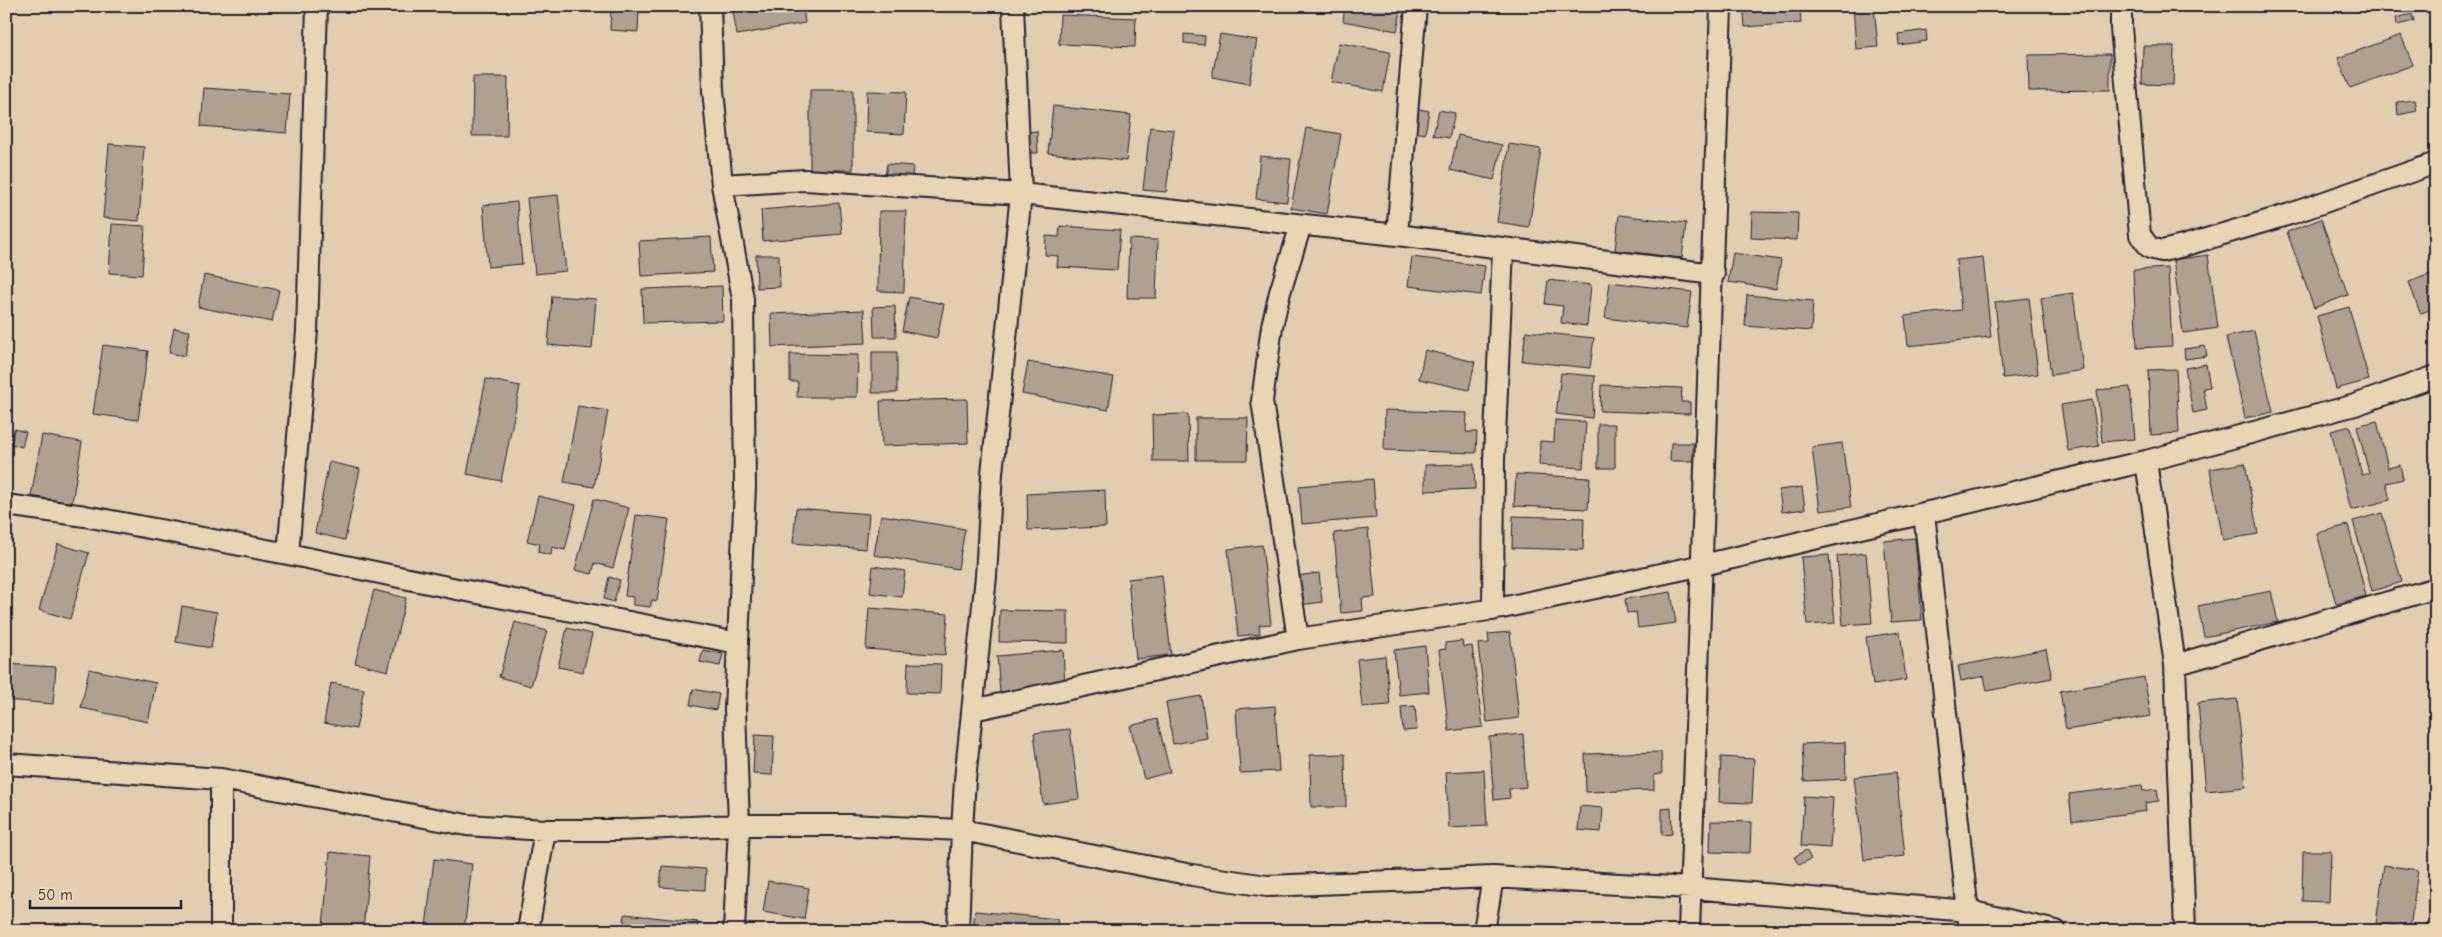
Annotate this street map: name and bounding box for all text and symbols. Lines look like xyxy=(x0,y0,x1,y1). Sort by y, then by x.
scale bar xyxy=(30,877,181,909)
text: 50 m xyxy=(38,886,73,904)

